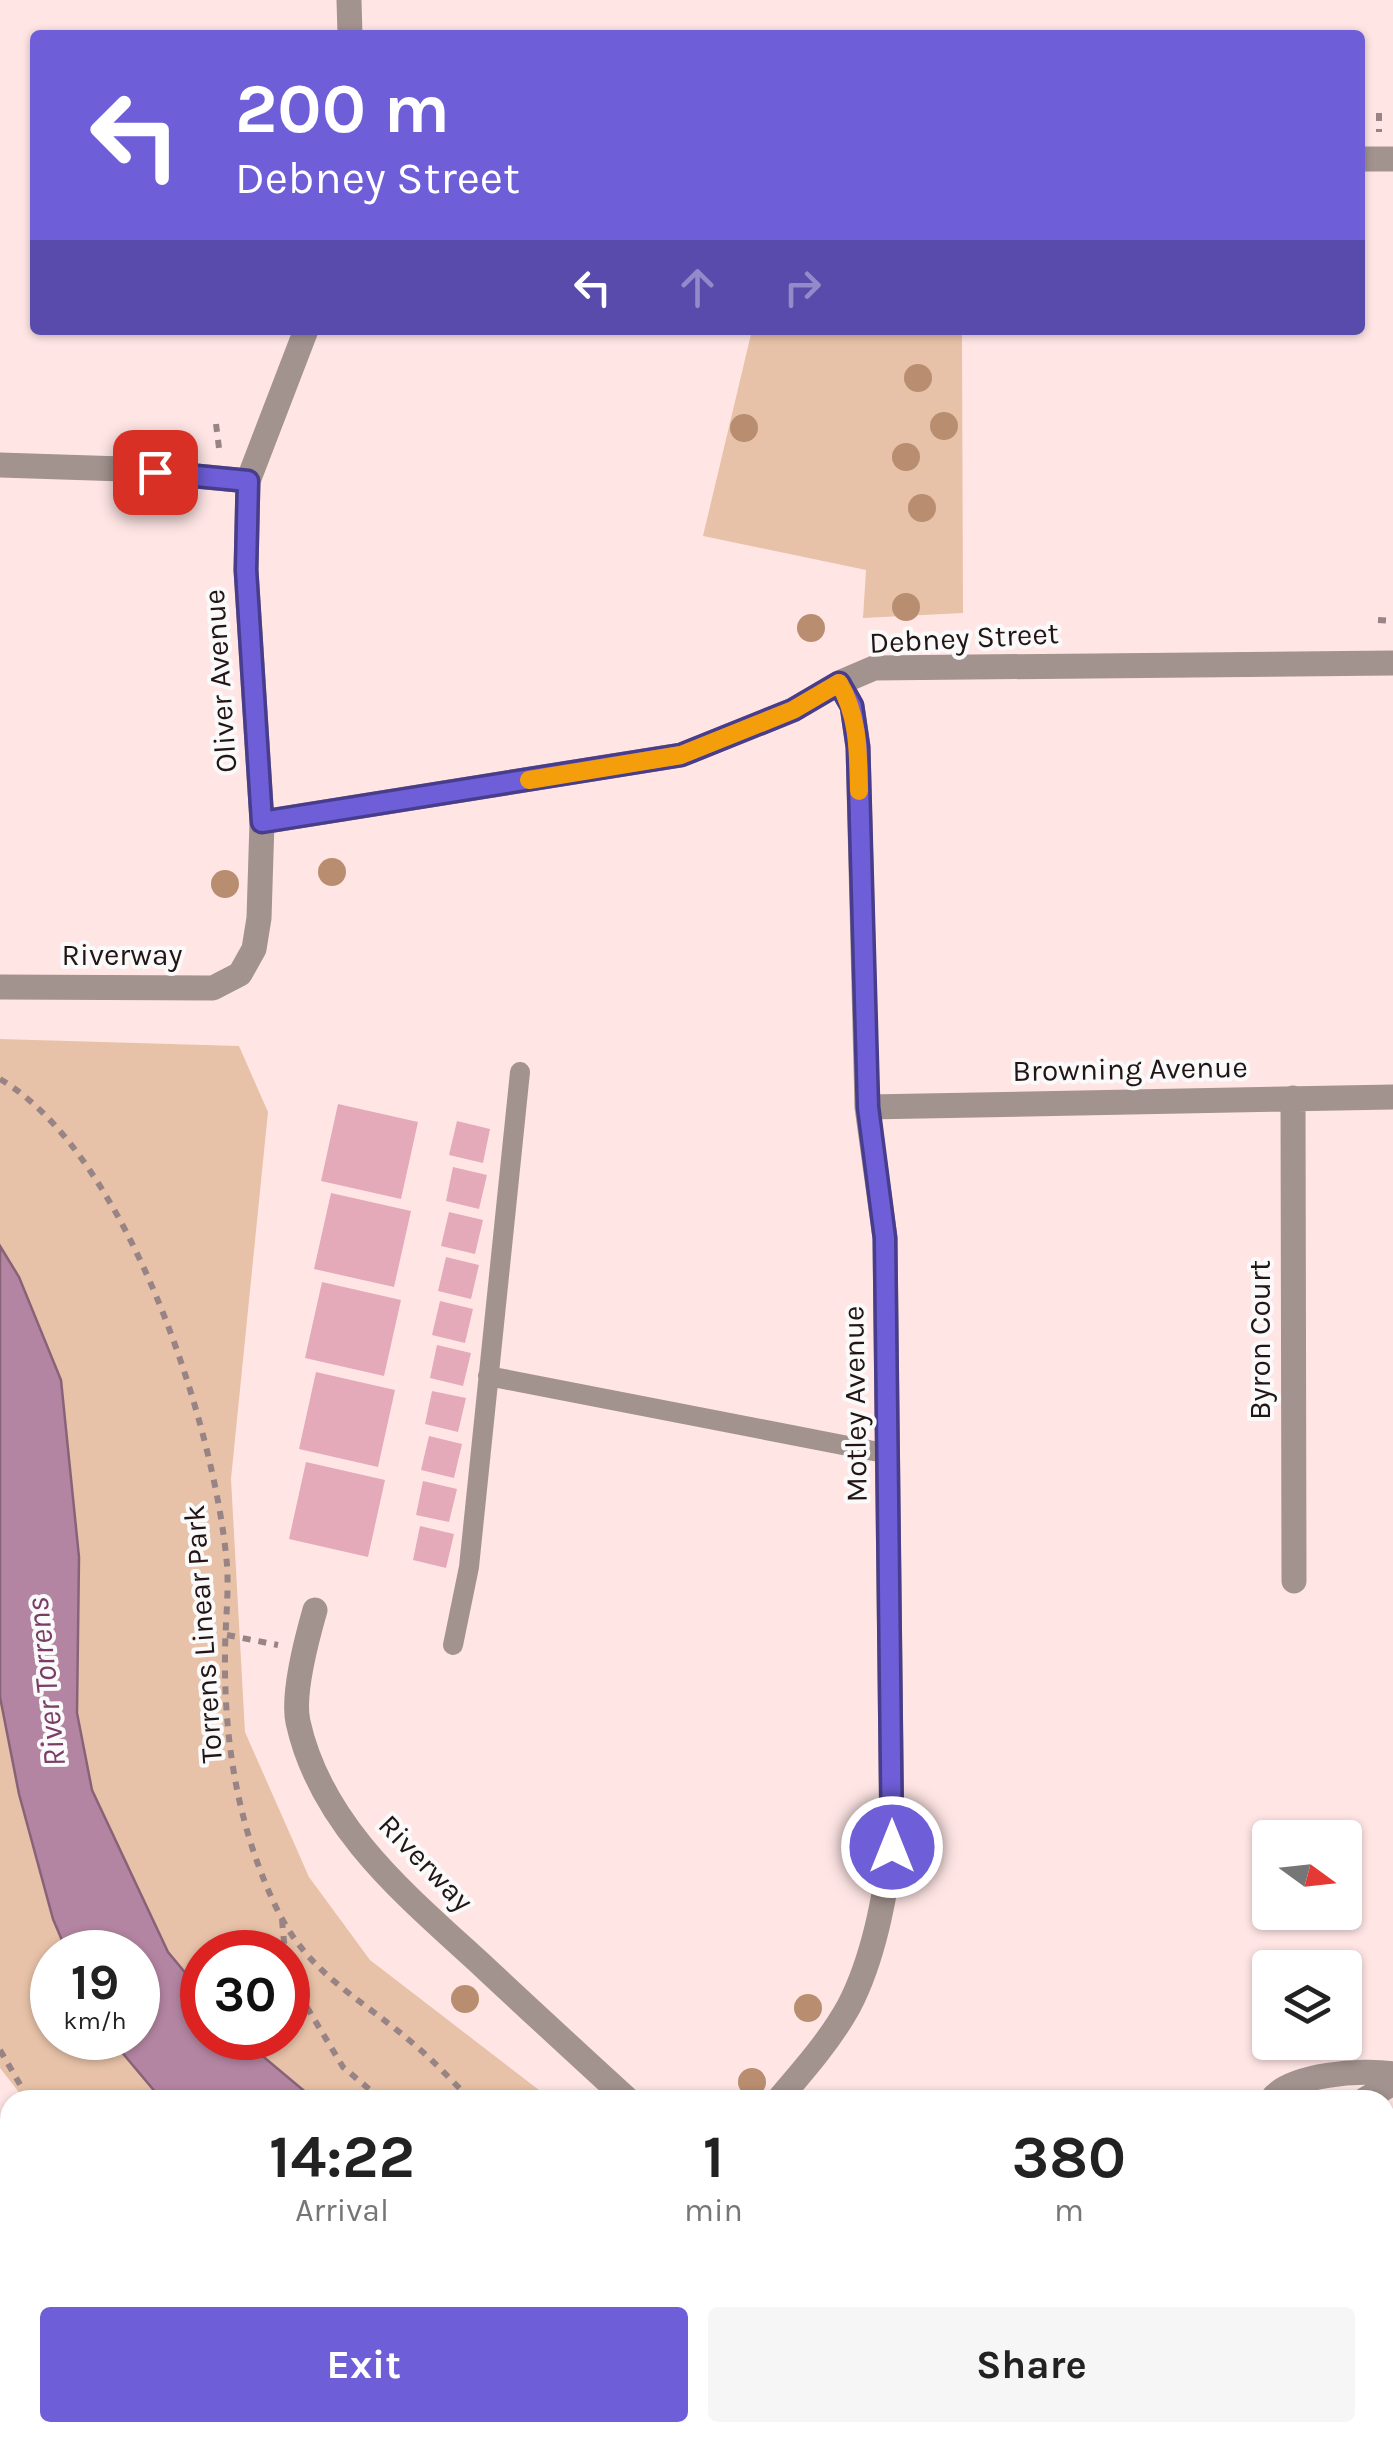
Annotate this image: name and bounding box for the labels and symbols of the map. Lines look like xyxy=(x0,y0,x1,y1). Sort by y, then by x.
pin xyxy=(113,430,198,515)
street label: Oliver Avenue xyxy=(196,588,244,774)
street label: Debney Street xyxy=(868,615,1060,661)
street label: Riverway xyxy=(62,937,182,973)
street label: Browning Avenue xyxy=(1012,1049,1248,1089)
street label: Byron Court xyxy=(1242,1260,1278,1420)
street label: Motley Avenue xyxy=(835,1305,875,1503)
street label: Torrens Linear Park xyxy=(176,1504,230,1764)
water label: River Torrens xyxy=(19,1595,73,1769)
position arrow xyxy=(840,1795,944,1899)
street label: Riverway xyxy=(371,1807,481,1919)
north arrow xyxy=(1252,1820,1362,1930)
speed limit sign: 30 xyxy=(180,1930,310,2060)

